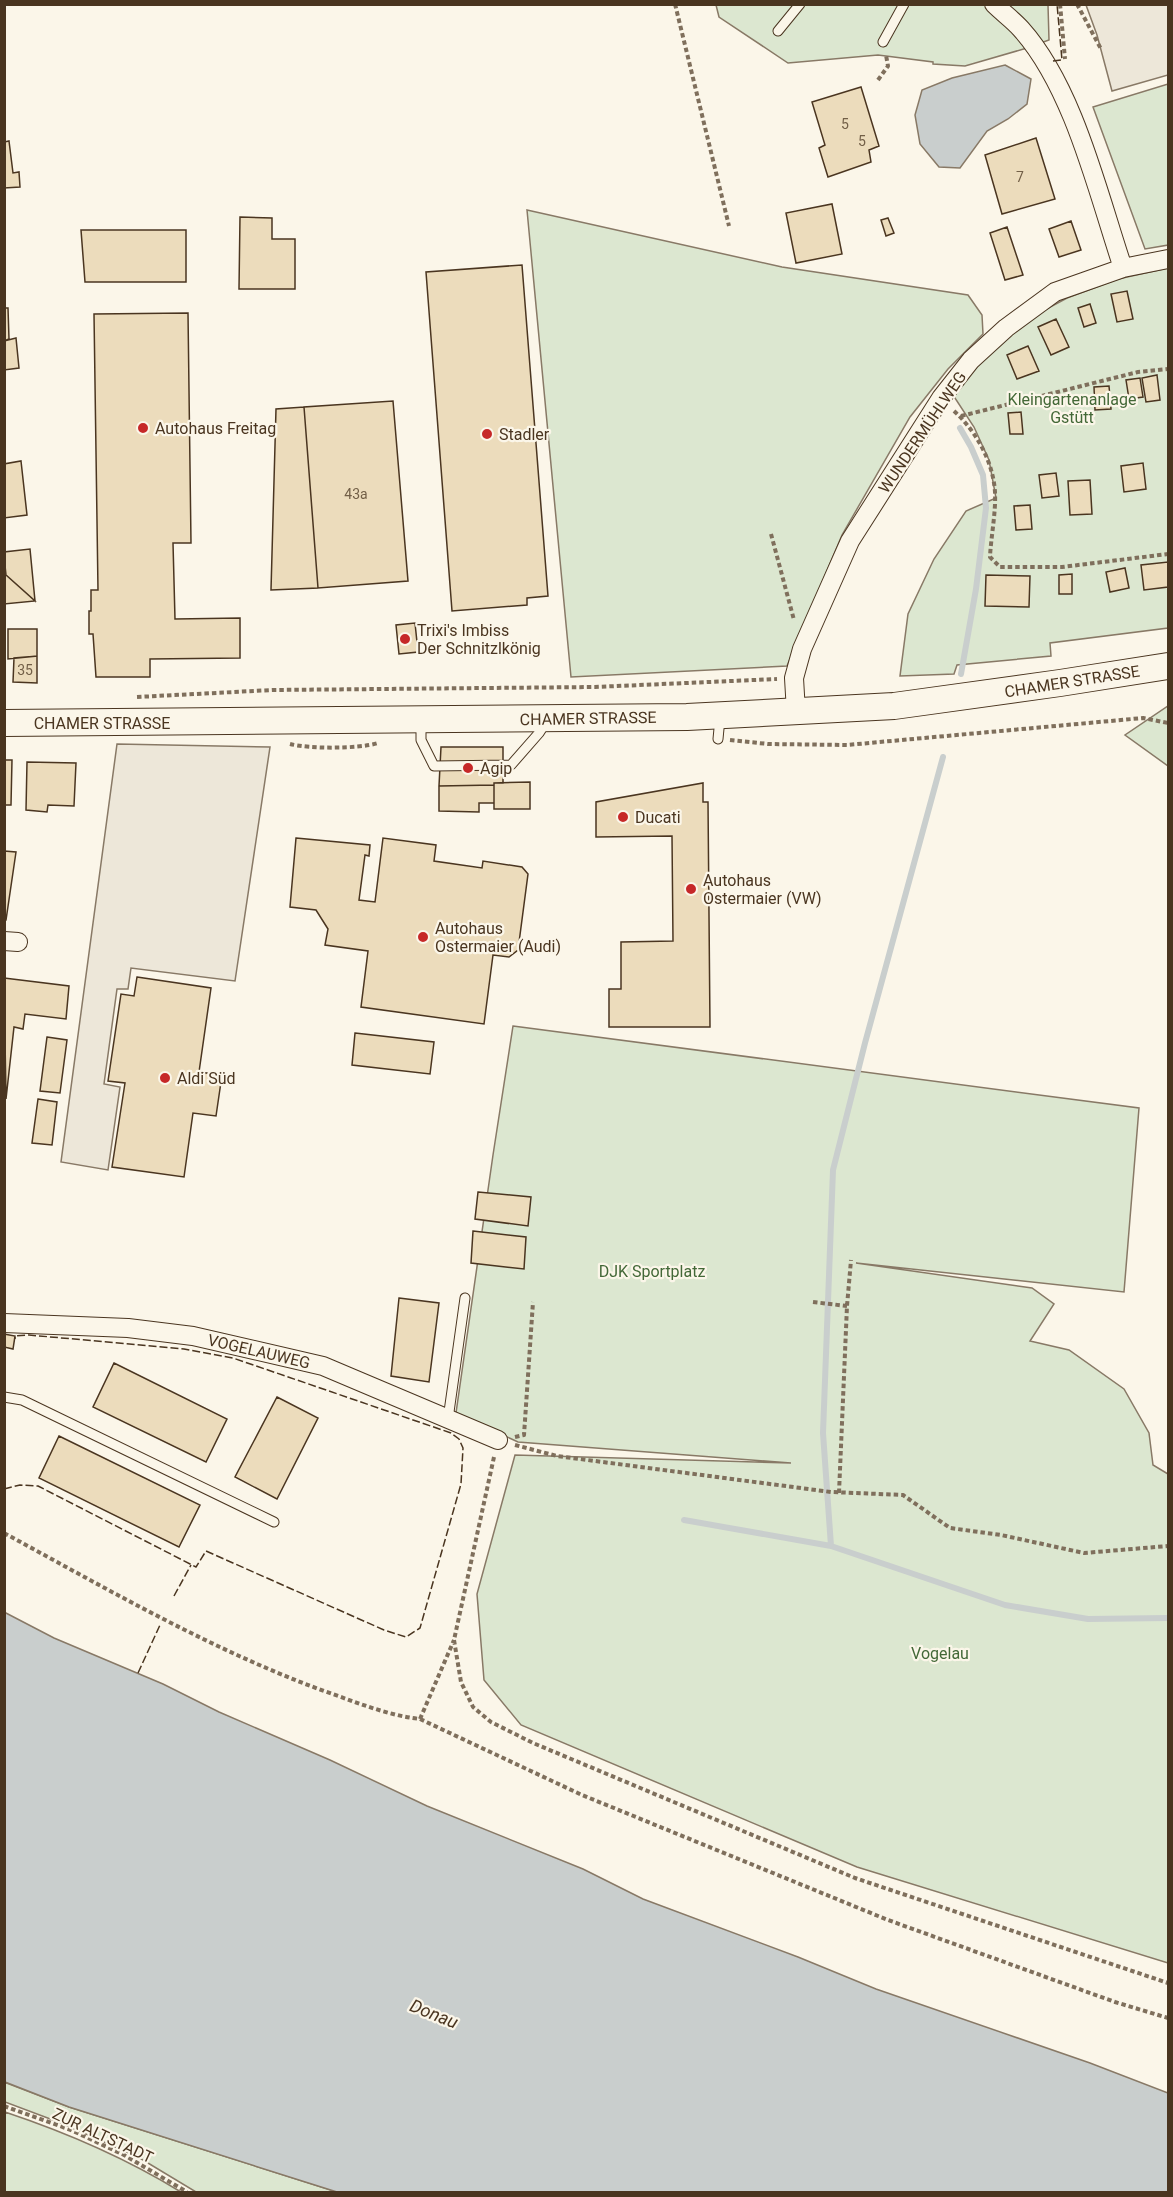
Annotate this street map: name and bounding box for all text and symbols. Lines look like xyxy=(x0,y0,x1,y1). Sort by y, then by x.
house number: 5 xyxy=(841,116,849,132)
house number: 5 xyxy=(858,133,866,149)
house number: 7 xyxy=(1016,169,1024,185)
street label: WUNDERMÜHLWEG xyxy=(875,368,970,497)
park label: Kleingartenanlage Gstütt xyxy=(1008,390,1136,427)
place label: Autohaus Freitag xyxy=(155,419,276,438)
marker: Autohaus Freitag xyxy=(136,421,150,435)
place label: Stadler xyxy=(499,425,550,444)
marker: Stadler xyxy=(480,427,494,441)
house number: 43a xyxy=(344,486,368,502)
place label: Trixi's Imbiss Der Schnitzlkönig xyxy=(417,621,541,658)
marker: Trixi's Imbiss Der Schnitzlkönig xyxy=(398,632,412,646)
street label: CHAMER STRASSE xyxy=(1003,661,1141,702)
house number: 35 xyxy=(17,662,33,678)
street label: CHAMER STRASSE xyxy=(519,708,657,729)
street label: CHAMER STRASSE xyxy=(34,714,170,733)
place label: Agip xyxy=(480,759,512,778)
marker: Agip xyxy=(461,761,475,775)
place label: Ducati xyxy=(635,808,681,827)
marker: Ducati xyxy=(616,810,630,824)
place label: Autohaus Ostermaier (VW) xyxy=(703,871,822,908)
marker: Autohaus Ostermaier (VW) xyxy=(684,882,698,896)
place label: Autohaus Ostermaier (Audi) xyxy=(435,919,561,956)
marker: Autohaus Ostermaier (Audi) xyxy=(416,930,430,944)
place label: Aldi Süd xyxy=(177,1069,236,1088)
marker: Aldi Süd xyxy=(158,1071,172,1085)
park label: DJK Sportplatz xyxy=(599,1262,705,1281)
street label: VOGELAUWEG xyxy=(206,1330,312,1373)
park label: Vogelau xyxy=(911,1644,969,1663)
water label: Donau xyxy=(407,1994,462,2033)
street label: ZUR ALTSTADT xyxy=(49,2104,157,2167)

